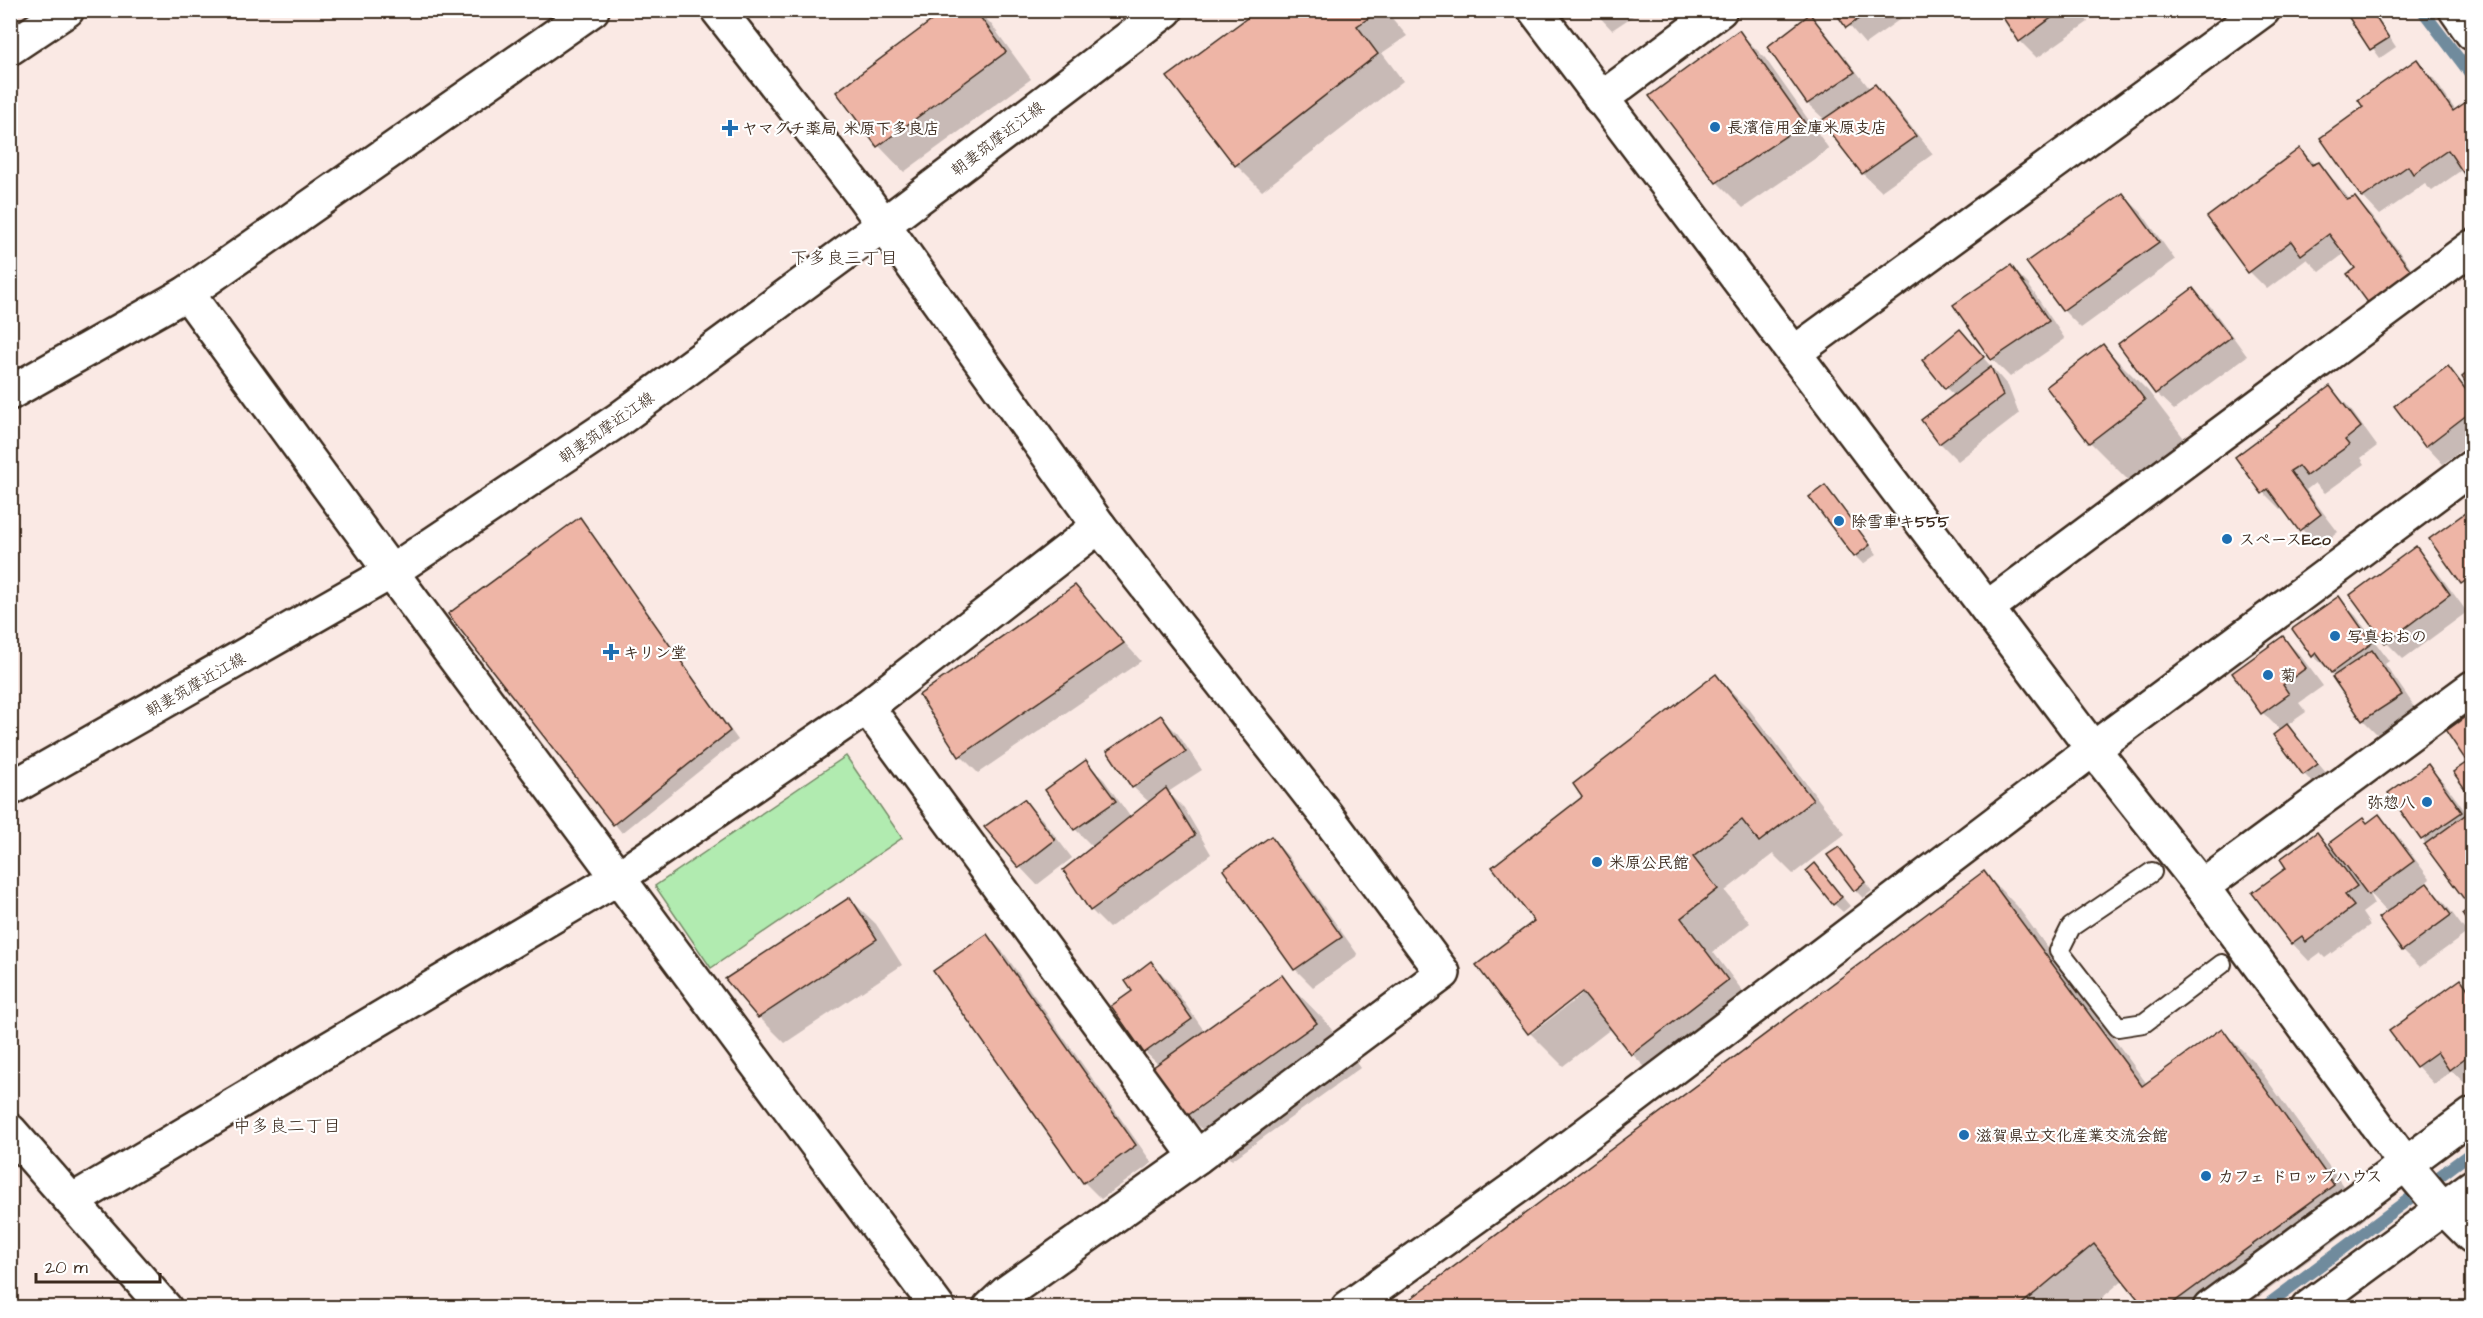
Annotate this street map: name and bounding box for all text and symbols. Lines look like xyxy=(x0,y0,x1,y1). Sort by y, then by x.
street label: 朝妻筑摩近江線 xyxy=(946,96,1049,181)
place label: 長濱信用金庫米原支店 xyxy=(1727,117,1887,139)
place label: ヤマグチ薬局 米原下多良店 xyxy=(742,118,940,140)
marker: 長濱信用金庫米原支店 xyxy=(1708,120,1722,134)
marker: ヤマグチ薬局 米原下多良店 xyxy=(723,121,737,135)
district label: 下多良三丁目 xyxy=(790,246,898,271)
street label: 朝妻筑摩近江線 xyxy=(554,387,659,469)
place label: 除雪車キ555 xyxy=(1851,511,1950,533)
marker: 除雪車キ555 xyxy=(1832,514,1846,528)
place label: スペースEco xyxy=(2239,529,2332,551)
marker: スペースEco xyxy=(2220,532,2234,546)
place label: 写真おおの xyxy=(2347,626,2427,648)
marker: 写真おおの xyxy=(2328,629,2342,643)
place label: キリン堂 xyxy=(623,642,687,664)
marker: キリン堂 xyxy=(604,645,618,659)
street label: 朝妻筑摩近江線 xyxy=(141,647,250,722)
place label: 菊 xyxy=(2280,665,2296,687)
marker: 菊 xyxy=(2261,668,2275,682)
place label: 弥惣八 xyxy=(2367,792,2415,814)
marker: 弥惣八 xyxy=(2420,795,2434,809)
place label: 米原公民館 xyxy=(1609,852,1689,874)
marker: 米原公民館 xyxy=(1590,855,1604,869)
district label: 中多良二丁目 xyxy=(233,1114,341,1139)
place label: 滋賀県立文化産業交流会館 xyxy=(1976,1125,2168,1147)
marker: 滋賀県立文化産業交流会館 xyxy=(1957,1128,1971,1142)
place label: カフェ ドロップハウス xyxy=(2218,1166,2382,1188)
marker: カフェ ドロップハウス xyxy=(2199,1169,2213,1183)
scale bar xyxy=(36,1246,160,1284)
text: 20 m xyxy=(45,1255,88,1280)

